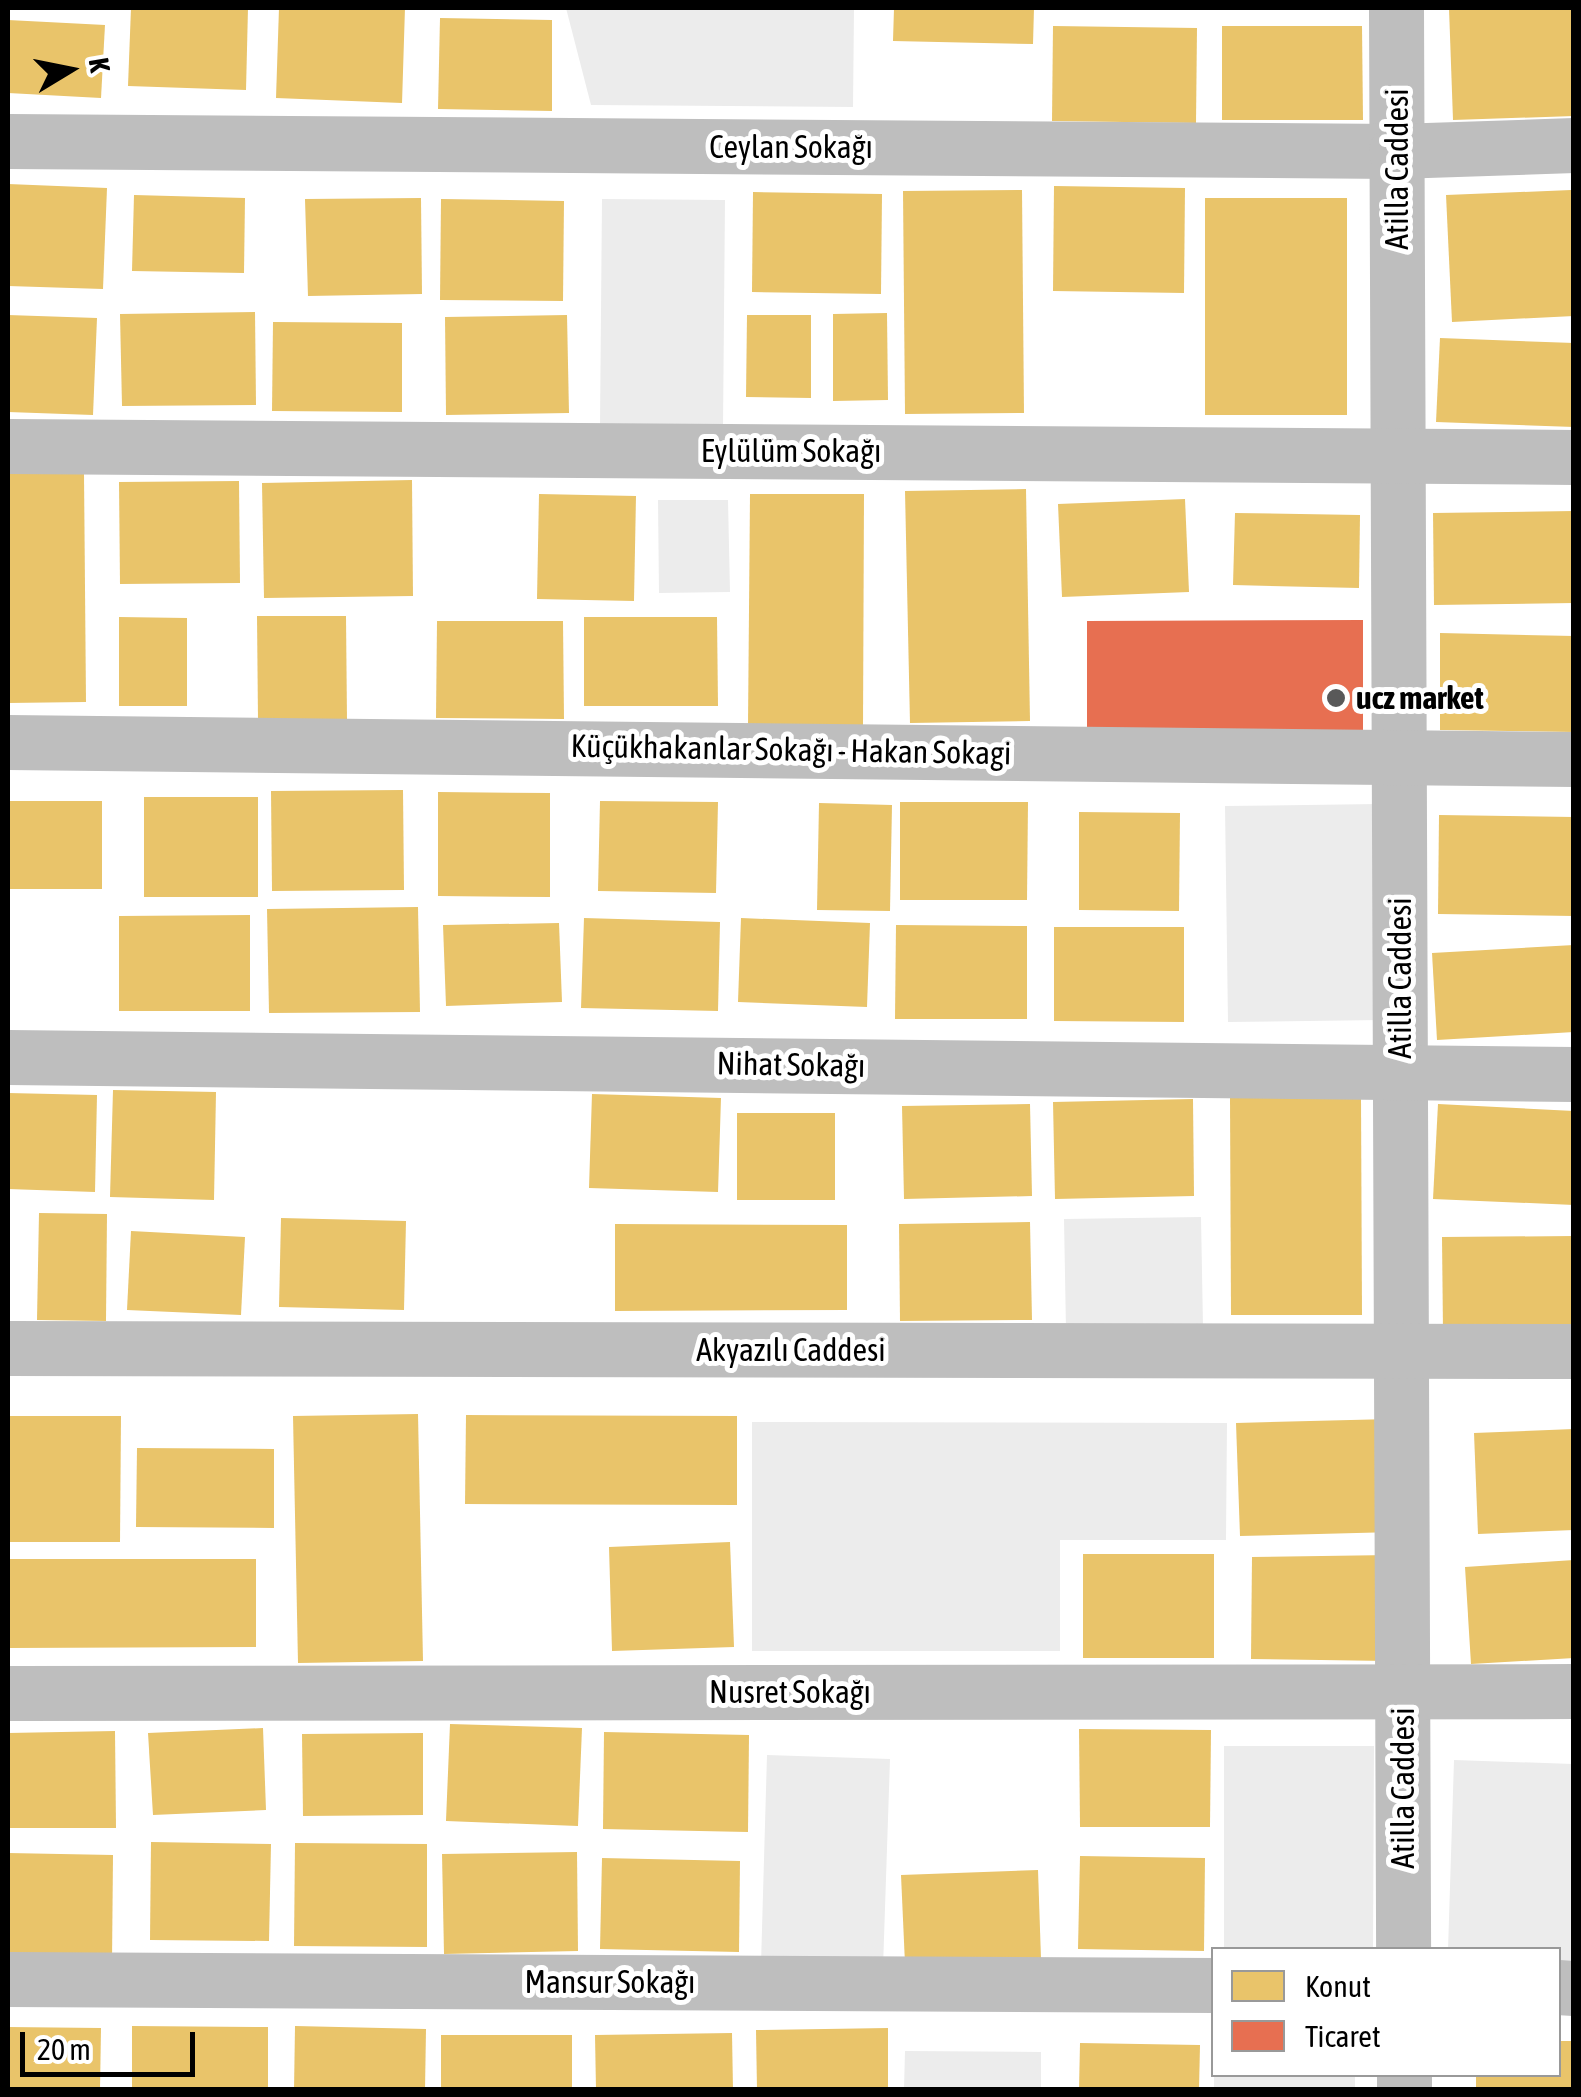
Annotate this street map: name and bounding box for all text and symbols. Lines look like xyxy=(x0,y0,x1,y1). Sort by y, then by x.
north arrow xyxy=(20,20,120,120)
text: K xyxy=(83,55,116,74)
street label: Atilla Caddesi xyxy=(1378,88,1416,250)
street label: Ceylan Sokağı xyxy=(709,128,873,166)
street label: Eylülüm Sokağı xyxy=(701,432,881,470)
place label: ucz market xyxy=(1356,679,1484,717)
marker: ucz market xyxy=(1325,687,1347,709)
street label: Küçükhakanlar Sokağı - Hakan Sokagi xyxy=(570,727,1012,773)
street label: Atilla Caddesi xyxy=(1381,897,1419,1059)
street label: Nihat Sokağı xyxy=(716,1045,866,1085)
street label: Akyazılı Caddesi xyxy=(696,1331,886,1369)
street label: Nusret Sokağı xyxy=(709,1673,871,1711)
street label: Atilla Caddesi xyxy=(1384,1707,1422,1869)
legend xyxy=(1211,1947,1561,2077)
street label: Mansur Sokağı xyxy=(525,1963,695,2001)
text: Konut xyxy=(1305,1969,1371,2003)
scale bar xyxy=(25,2012,200,2074)
text: Ticaret xyxy=(1305,2019,1381,2053)
text: 20 m xyxy=(37,2032,91,2066)

